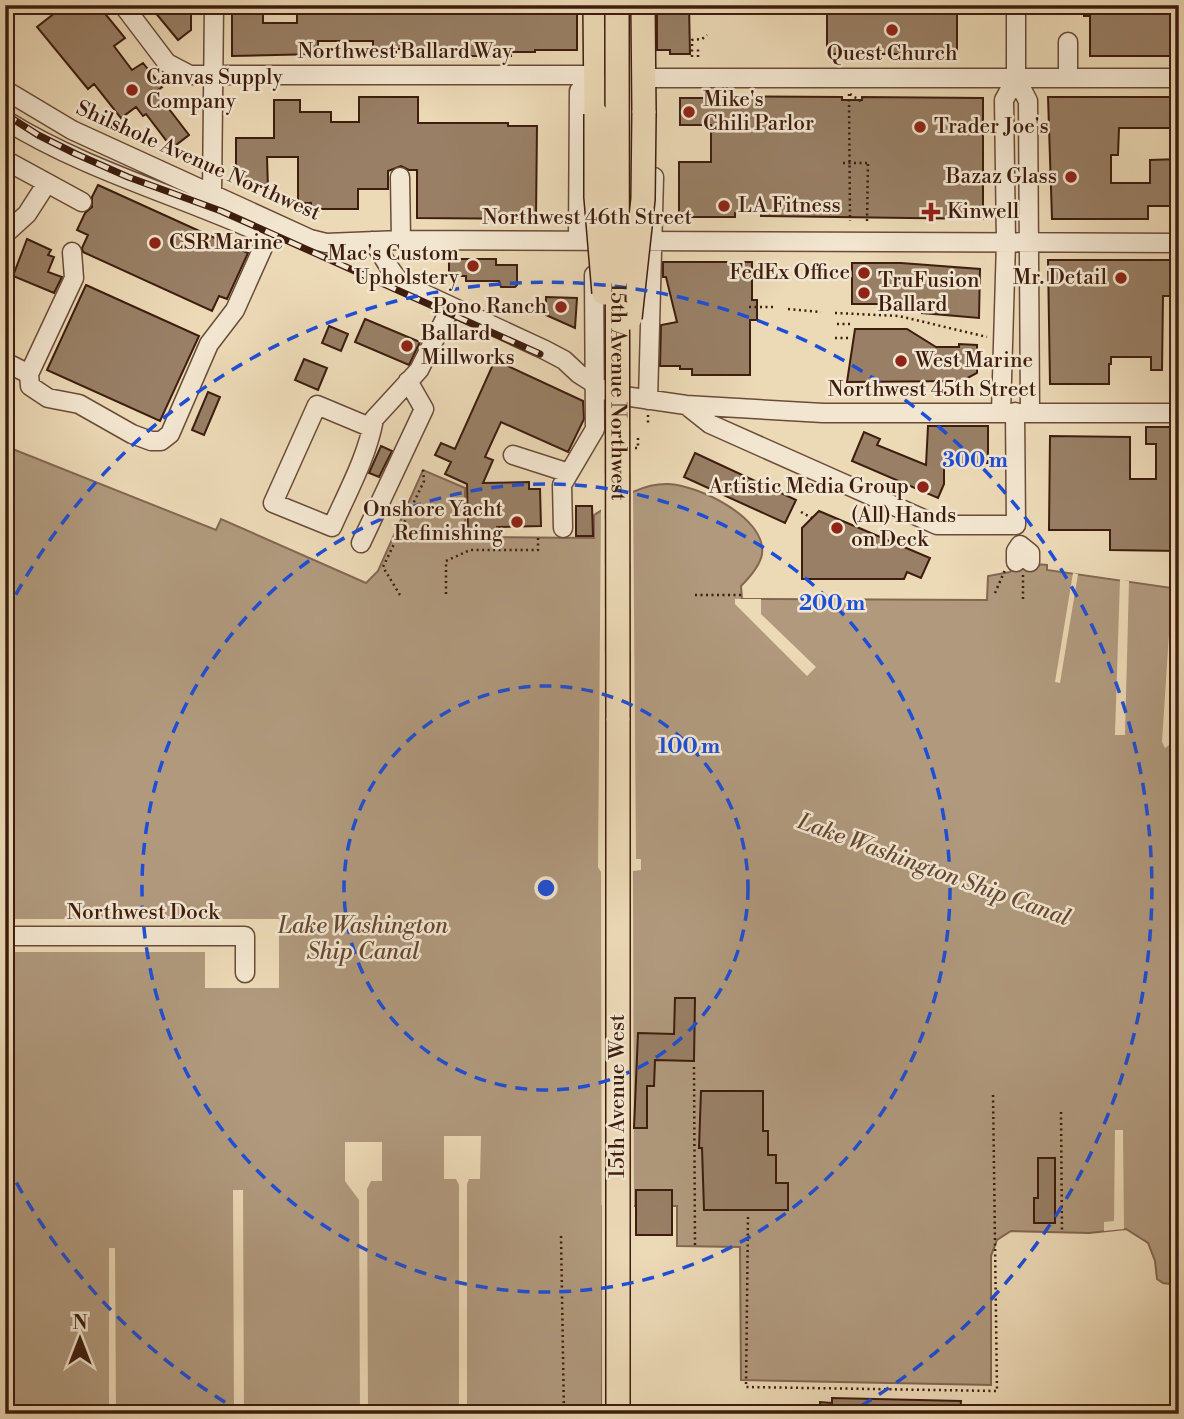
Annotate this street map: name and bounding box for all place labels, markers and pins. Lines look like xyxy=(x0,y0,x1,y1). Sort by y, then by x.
marker: Quest Church xyxy=(884,22,900,38)
place label: Quest Church xyxy=(827,41,958,67)
place label: Canvas Supply Company xyxy=(146,65,284,115)
marker: Canvas Supply Company xyxy=(124,82,140,98)
place label: Mike's Chili Parlor xyxy=(703,87,814,137)
marker: Mike's Chili Parlor xyxy=(681,104,697,120)
place label: Trader Joe's xyxy=(934,114,1049,140)
marker: Trader Joe's xyxy=(912,119,928,135)
place label: Bazaz Glass xyxy=(945,164,1057,190)
marker: Bazaz Glass xyxy=(1063,169,1079,185)
place label: LA Fitness xyxy=(738,193,841,219)
marker: LA Fitness xyxy=(716,198,732,214)
place label: Kinwell xyxy=(947,199,1019,225)
marker: Kinwell xyxy=(921,202,941,222)
place label: CSR Marine xyxy=(169,230,283,256)
marker: CSR Marine xyxy=(147,235,163,251)
place label: Mac's Custom Upholstery xyxy=(328,241,460,291)
marker: Mac's Custom Upholstery xyxy=(465,258,481,274)
place label: FedEx Office xyxy=(729,260,850,286)
marker: FedEx Office xyxy=(856,265,872,281)
place label: Mr. Detail xyxy=(1013,265,1107,291)
place label: TruFusion Ballard xyxy=(877,268,980,318)
marker: Mr. Detail xyxy=(1113,270,1129,286)
marker: TruFusion Ballard xyxy=(856,285,872,301)
place label: Pono Ranch xyxy=(433,294,547,320)
marker: Pono Ranch xyxy=(553,299,569,315)
place label: Ballard Millworks xyxy=(420,321,515,371)
marker: Ballard Millworks xyxy=(399,338,415,354)
place label: West Marine xyxy=(914,348,1033,374)
marker: West Marine xyxy=(893,353,909,369)
place label: Artistic Media Group xyxy=(708,474,909,500)
marker: Artistic Media Group xyxy=(915,479,931,495)
place label: Onshore Yacht Refinishing xyxy=(363,497,504,547)
place label: (All) Hands on Deck xyxy=(851,503,956,553)
marker: Onshore Yacht Refinishing xyxy=(509,514,525,530)
marker: (All) Hands on Deck xyxy=(829,520,845,536)
centre of rings xyxy=(534,876,558,900)

